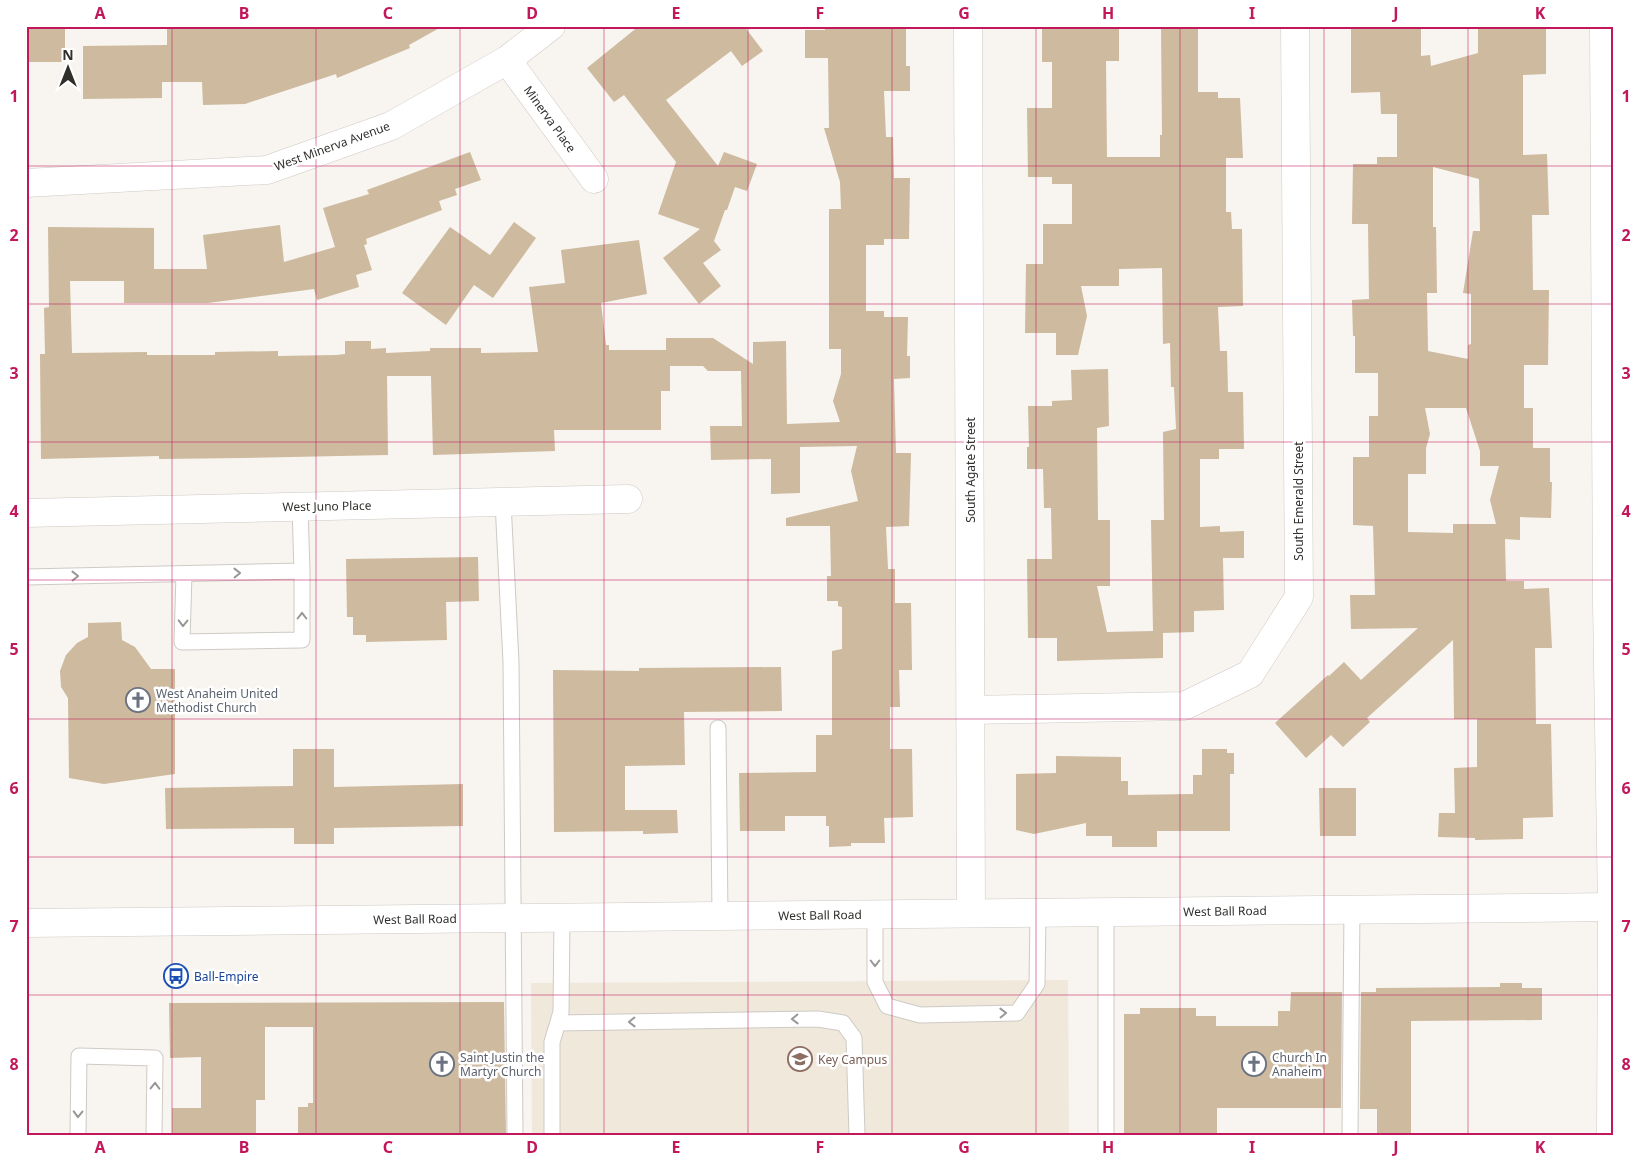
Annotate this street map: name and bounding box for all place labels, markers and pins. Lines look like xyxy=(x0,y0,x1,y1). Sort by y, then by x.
place label: West Anaheim United Methodist Church xyxy=(156,685,278,716)
church icon: West Anaheim United Methodist Church xyxy=(125,687,151,713)
bus stop icon: Ball-Empire xyxy=(163,963,189,989)
place label: Ball-Empire xyxy=(194,968,259,985)
school or university icon: Key Campus xyxy=(787,1046,813,1072)
place label: Saint Justin the Martyr Church xyxy=(460,1049,544,1080)
place label: Church In Anaheim xyxy=(1272,1049,1327,1080)
church icon: Saint Justin the Martyr Church xyxy=(429,1051,455,1077)
place label: Key Campus xyxy=(818,1051,888,1068)
church icon: Church In Anaheim xyxy=(1241,1051,1267,1077)

